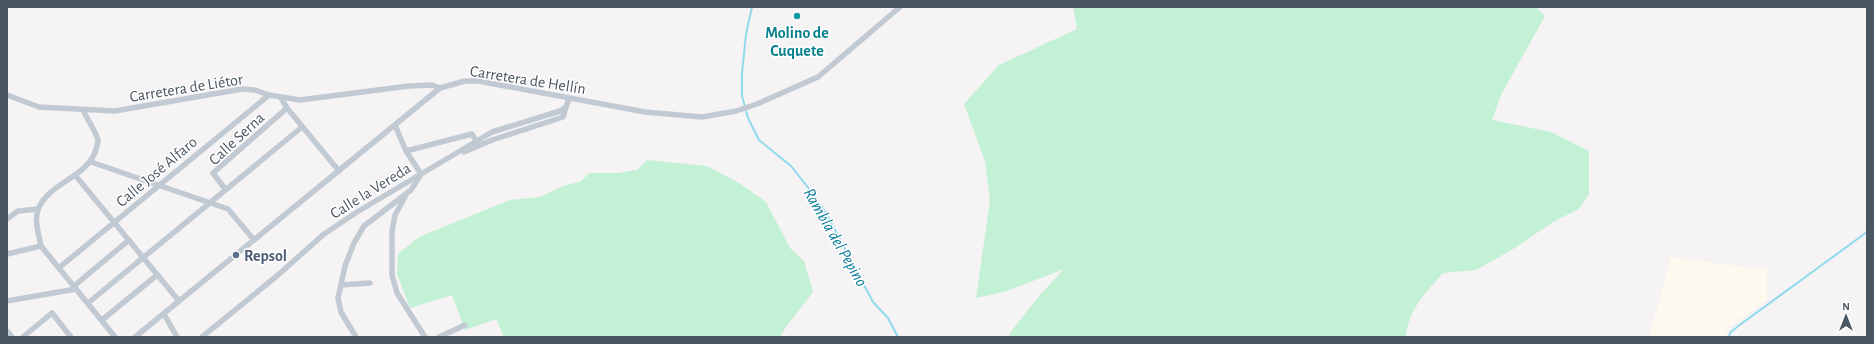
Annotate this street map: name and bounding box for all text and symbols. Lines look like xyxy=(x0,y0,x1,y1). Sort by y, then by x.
marker: Molino de Cuquete xyxy=(792,11,802,21)
place label: Molino de Cuquete xyxy=(765,25,829,59)
street label: Carretera de Hellín xyxy=(469,63,587,97)
street label: Carretera de Liétor xyxy=(128,71,245,105)
street label: Calle Serna xyxy=(206,109,267,168)
street label: Calle José Alfaro xyxy=(113,133,200,210)
street label: Calle la Vereda xyxy=(327,160,414,222)
water label: Rambla del Pepino xyxy=(800,185,871,290)
place label: Repsol xyxy=(244,248,287,264)
marker: Repsol xyxy=(231,250,241,260)
north arrow xyxy=(1826,296,1866,336)
text: N xyxy=(1842,301,1850,312)

